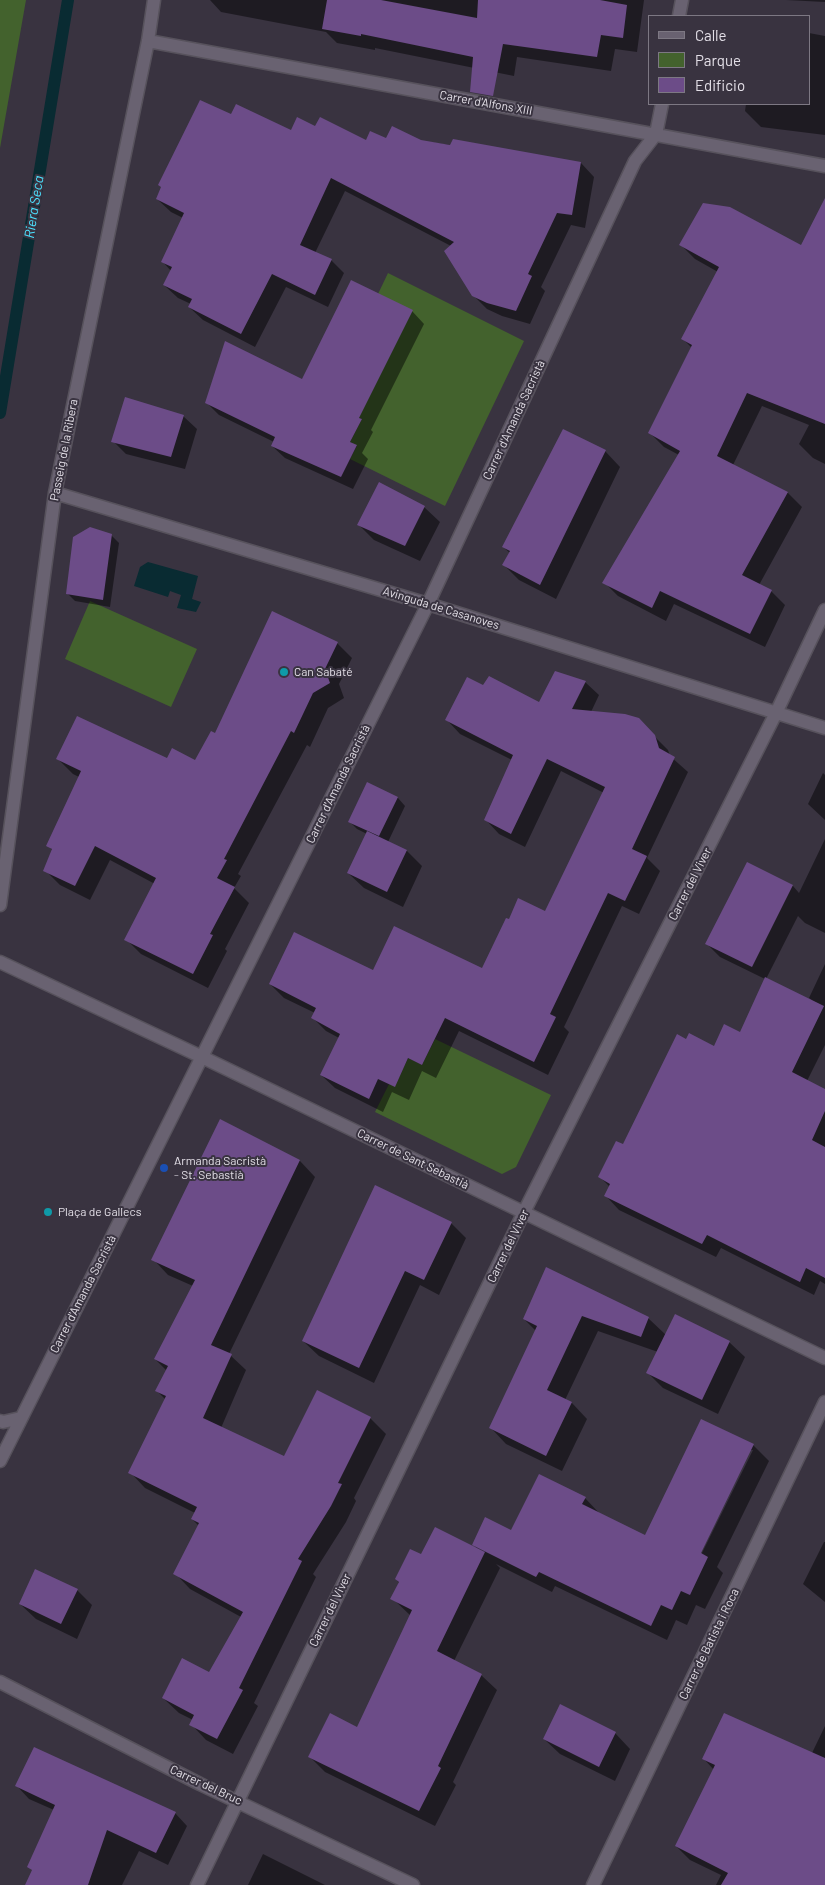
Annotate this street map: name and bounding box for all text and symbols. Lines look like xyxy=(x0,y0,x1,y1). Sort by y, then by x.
legend xyxy=(648,15,810,105)
text: Calle xyxy=(695,26,727,44)
text: Parque xyxy=(695,51,741,69)
text: Edificio xyxy=(695,76,745,94)
street label: Carrer d'Alfons XIII xyxy=(439,88,533,118)
water label: Riera Seca xyxy=(21,174,47,240)
street label: Carrer d'Amanda Sacristà xyxy=(480,358,548,482)
street label: Passeig de la Ribera xyxy=(47,398,81,502)
street label: Avinguda de Casanoves xyxy=(381,583,501,633)
place label: Can Sabaté xyxy=(294,665,353,679)
marker: Can Sabaté xyxy=(278,666,290,678)
street label: Carrer d'Amanda Sacristà xyxy=(303,722,373,846)
street label: Carrer del Viver xyxy=(666,845,714,923)
street label: Carrer de Sant Sebastià xyxy=(355,1126,471,1192)
place label: Armanda Sacristà - St. Sebastià xyxy=(174,1154,266,1182)
marker: Armanda Sacristà - St. Sebastià xyxy=(158,1162,170,1174)
place label: Plaça de Gallecs xyxy=(58,1205,141,1219)
marker: Plaça de Gallecs xyxy=(42,1206,54,1218)
street label: Carrer del Viver xyxy=(484,1207,532,1285)
street label: Carrer d'Amanda Sacristà xyxy=(47,1233,119,1355)
street label: Carrer del Viver xyxy=(306,1571,354,1649)
street label: Carrer de Batista i Roca xyxy=(676,1586,742,1702)
street label: Carrer del Bruc xyxy=(168,1762,244,1808)

